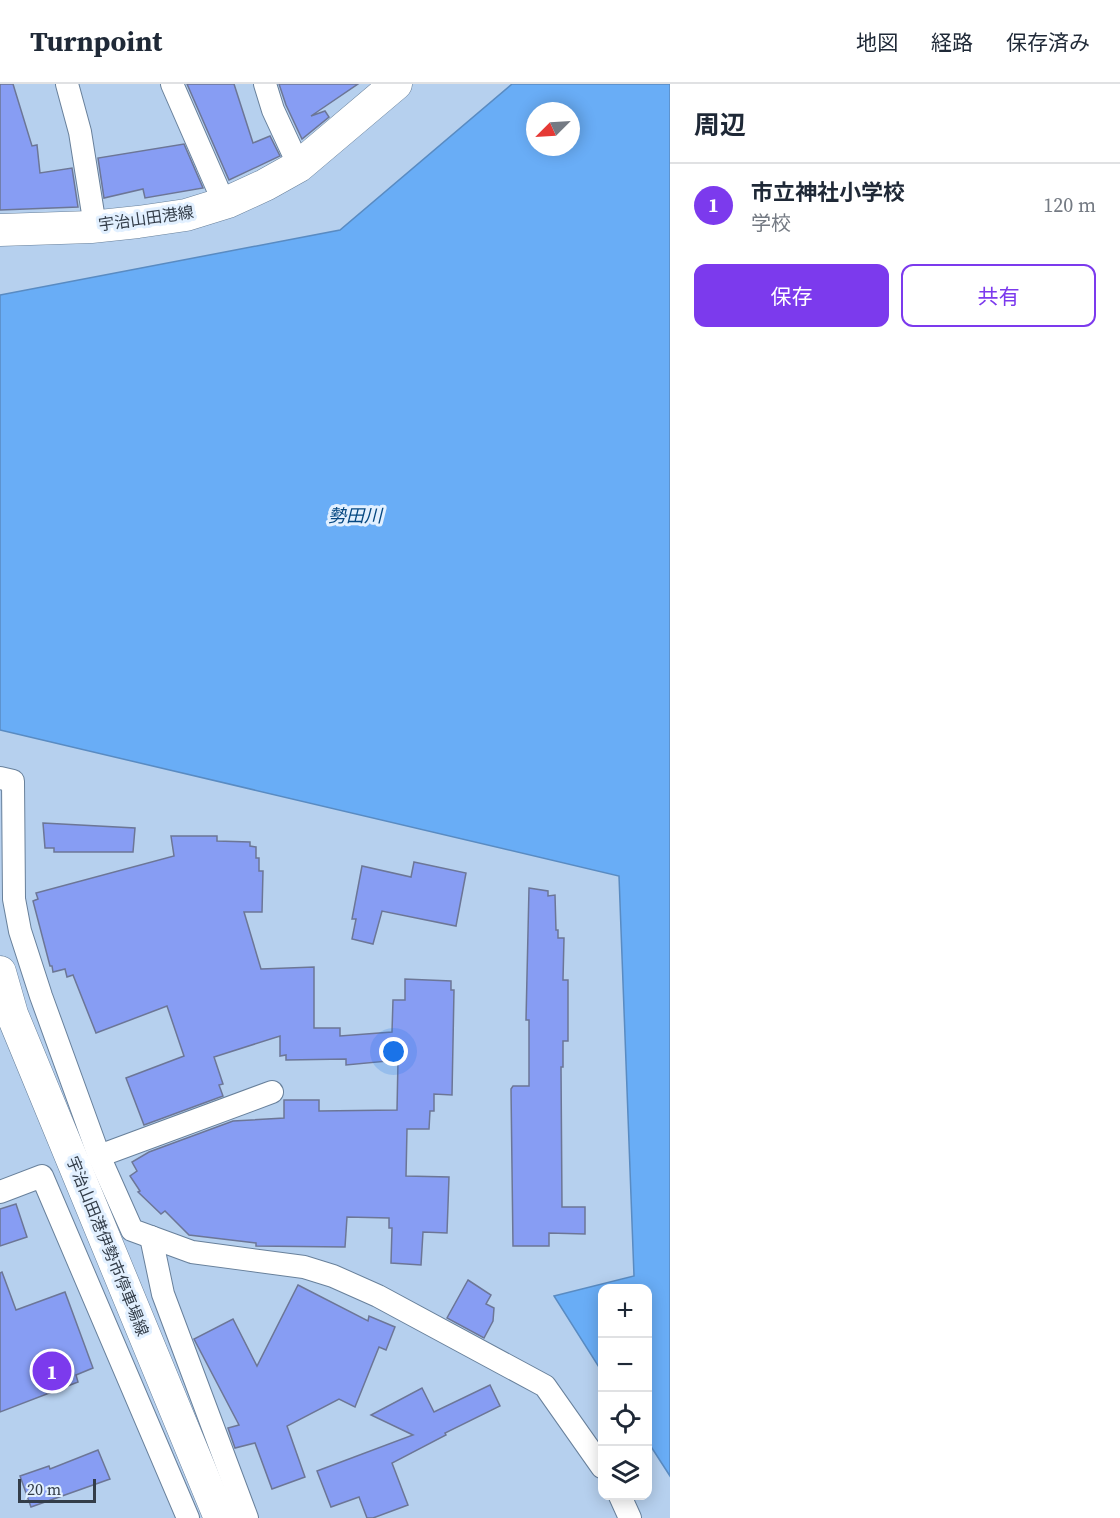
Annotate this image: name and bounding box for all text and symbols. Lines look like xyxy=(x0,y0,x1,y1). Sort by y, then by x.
text: Turnpoint xyxy=(30,22,162,60)
text: 地図 xyxy=(856,28,898,57)
text: 経路 xyxy=(931,28,973,57)
text: 保存済み xyxy=(1006,28,1090,57)
north arrow xyxy=(526,102,580,156)
text: 周辺 xyxy=(694,107,746,143)
text: 市立神社小学校 xyxy=(751,177,905,207)
text: 1 xyxy=(708,191,719,219)
text: 120 m xyxy=(1043,191,1096,219)
street label: 宇治山田港線 xyxy=(97,200,195,236)
text: 学校 xyxy=(751,209,791,237)
button: 保存 xyxy=(694,264,889,327)
button: 共有 xyxy=(901,264,1096,327)
water label: 勢田川 xyxy=(328,503,384,528)
your location xyxy=(379,1037,408,1066)
street label: 宇治山田港伊勢市停車場線 xyxy=(62,1153,154,1339)
map controls xyxy=(598,1284,652,1500)
button: + xyxy=(598,1284,652,1338)
button: − xyxy=(598,1338,652,1392)
pin: 1 xyxy=(32,1348,72,1394)
button: locate xyxy=(598,1392,652,1446)
button: layers xyxy=(598,1446,652,1500)
scale bar xyxy=(18,1476,96,1504)
text: 20 m xyxy=(27,1478,61,1500)

